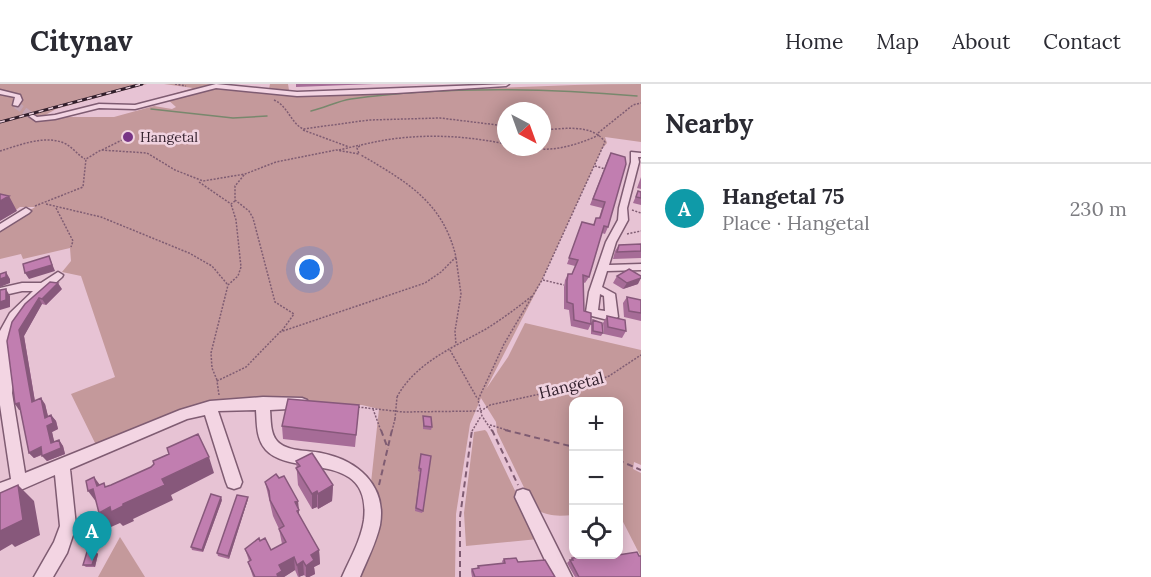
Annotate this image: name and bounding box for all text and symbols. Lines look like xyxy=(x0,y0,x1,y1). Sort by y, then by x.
text: Citynav xyxy=(30,23,133,59)
text: Home xyxy=(785,28,843,55)
text: Map xyxy=(876,28,919,55)
text: About xyxy=(952,28,1010,55)
text: Contact xyxy=(1043,28,1121,55)
north arrow xyxy=(497,102,551,156)
text: Nearby xyxy=(665,107,753,140)
place label: Hangetal xyxy=(140,128,198,146)
marker: Hangetal xyxy=(121,130,135,144)
text: Hangetal 75 xyxy=(722,182,844,210)
text: A xyxy=(678,196,691,221)
text: 230 m xyxy=(1070,196,1127,221)
text: Place · Hangetal xyxy=(722,210,870,235)
your location xyxy=(295,255,324,284)
street label: Hangetal xyxy=(536,367,606,403)
map controls xyxy=(569,397,623,559)
button: + xyxy=(569,397,623,451)
button: − xyxy=(569,451,623,505)
button: locate xyxy=(569,505,623,559)
pin: A xyxy=(72,512,112,561)

